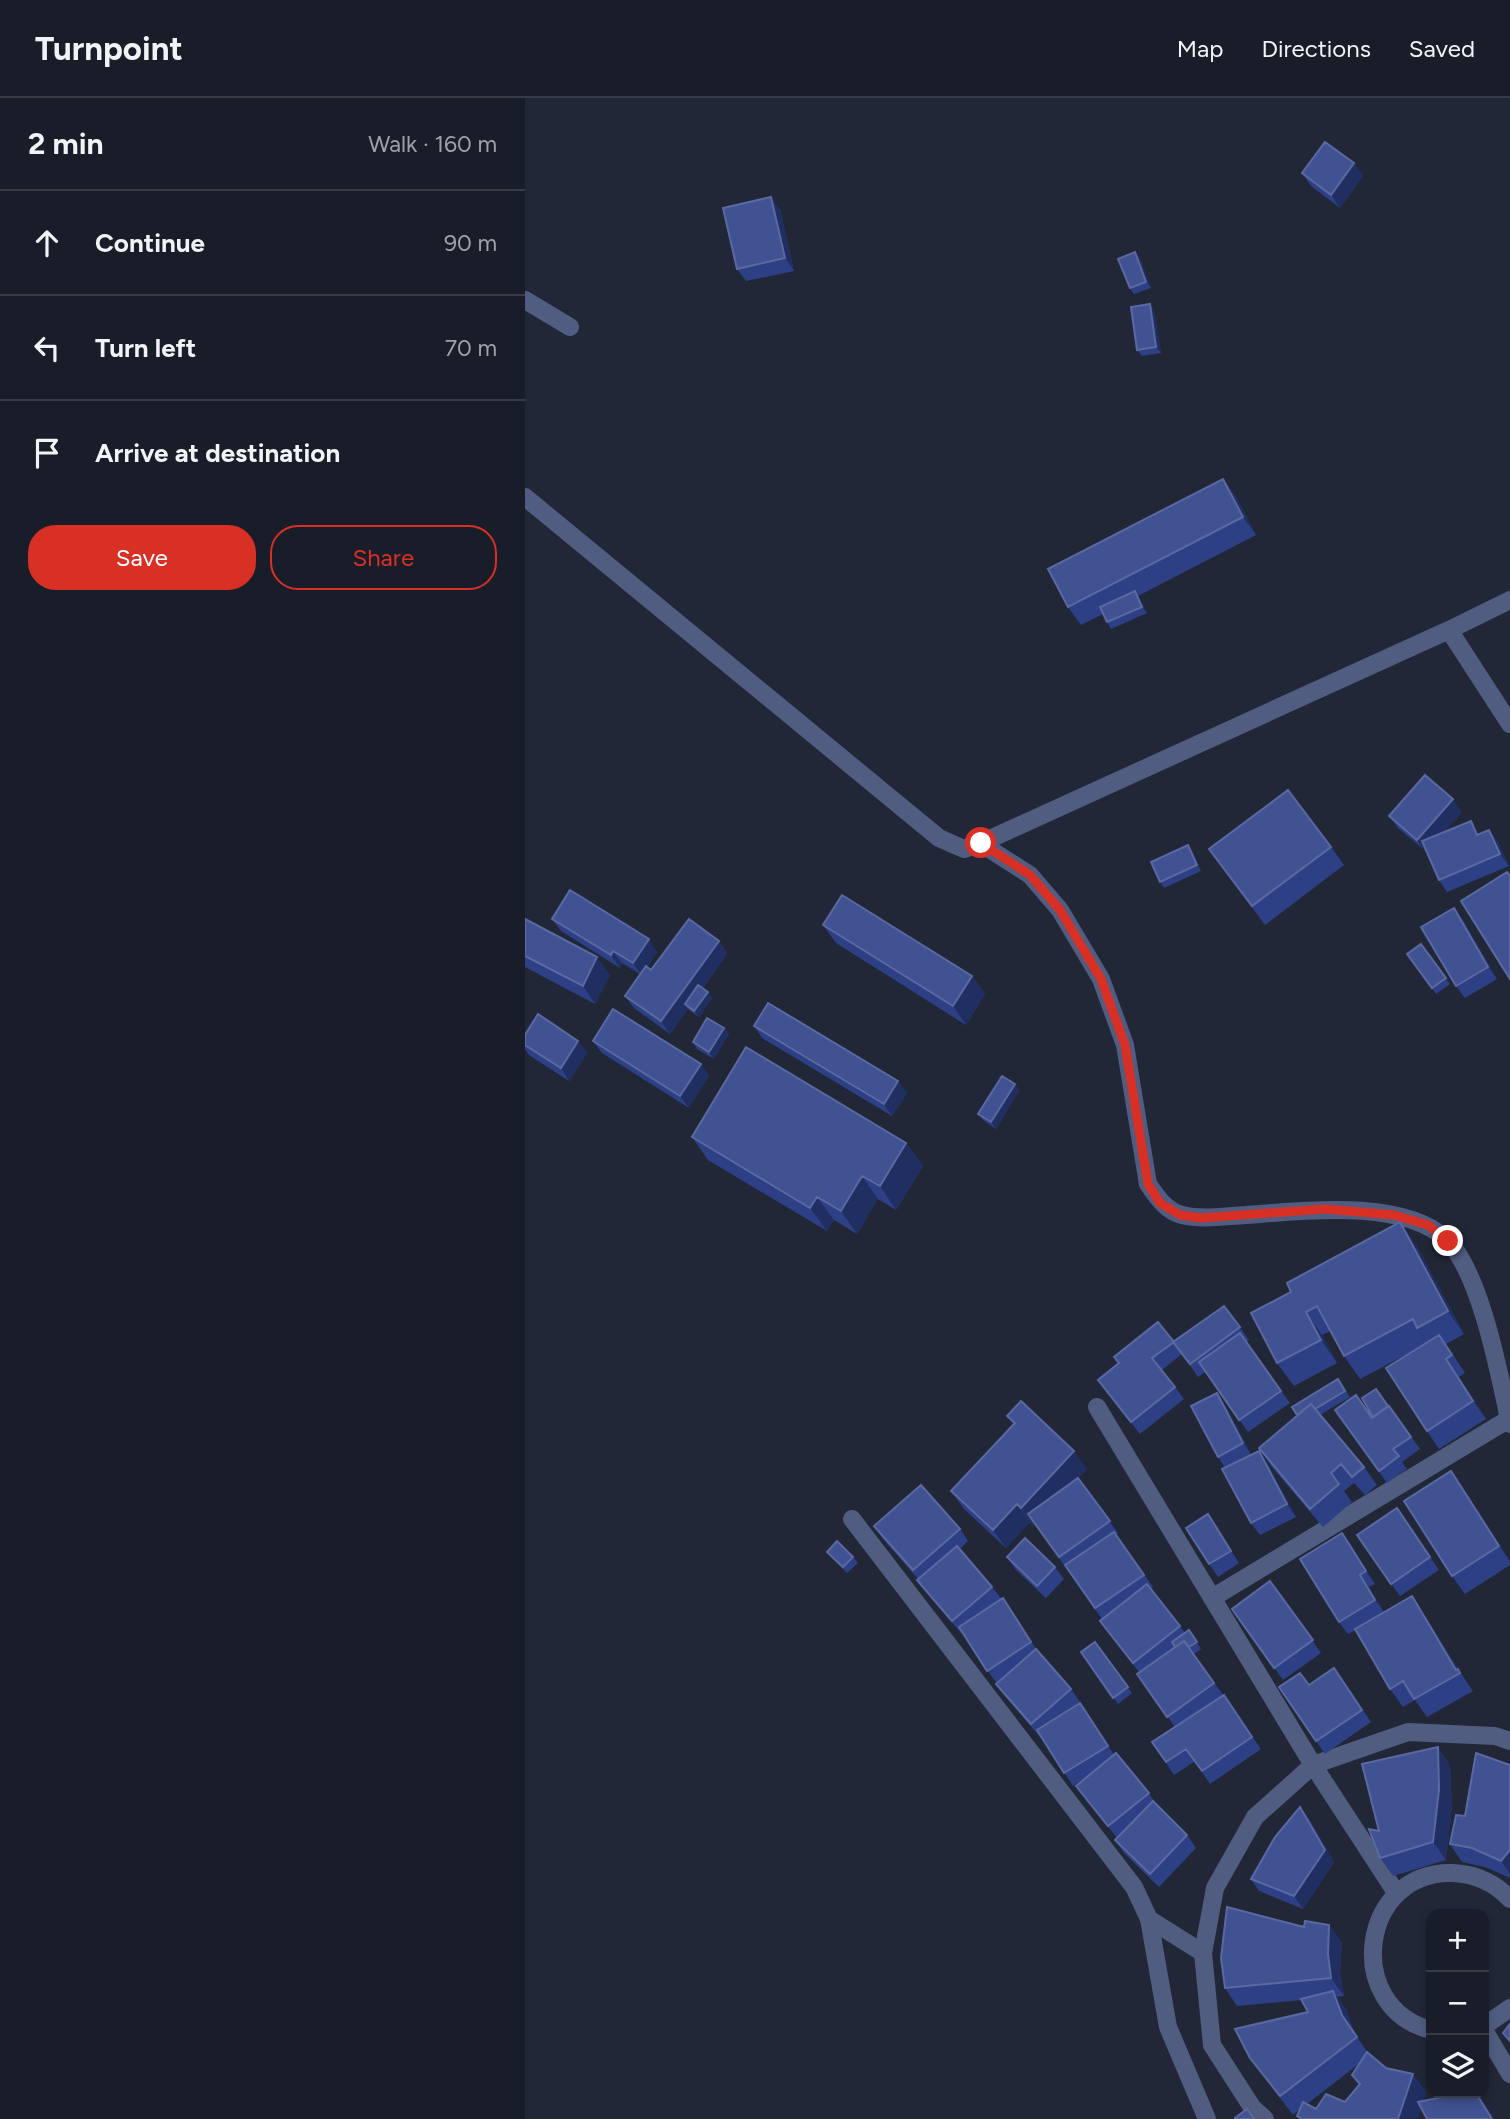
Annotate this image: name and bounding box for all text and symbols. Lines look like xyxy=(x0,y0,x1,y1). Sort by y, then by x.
text: Turnpoint xyxy=(35,29,183,68)
text: Map xyxy=(1177,34,1223,63)
text: Directions xyxy=(1261,34,1371,63)
text: Saved xyxy=(1409,34,1475,63)
text: 2 min xyxy=(28,125,104,162)
text: Walk · 160 m xyxy=(368,130,497,158)
icon: ahead xyxy=(28,224,66,262)
text: Continue xyxy=(95,227,205,259)
text: 90 m xyxy=(444,229,497,257)
icon: left xyxy=(28,329,66,367)
text: Turn left xyxy=(95,332,196,364)
text: 70 m xyxy=(445,334,497,362)
icon: arrive xyxy=(28,434,66,472)
text: Arrive at destination xyxy=(95,437,340,469)
button: Save xyxy=(28,525,256,590)
button: Share xyxy=(270,525,497,590)
route start xyxy=(965,827,996,858)
route end xyxy=(1432,1225,1463,1256)
map controls xyxy=(1426,1909,1489,2098)
button: + xyxy=(1426,1909,1489,1972)
button: − xyxy=(1426,1972,1489,2035)
button: layers xyxy=(1426,2035,1489,2098)

